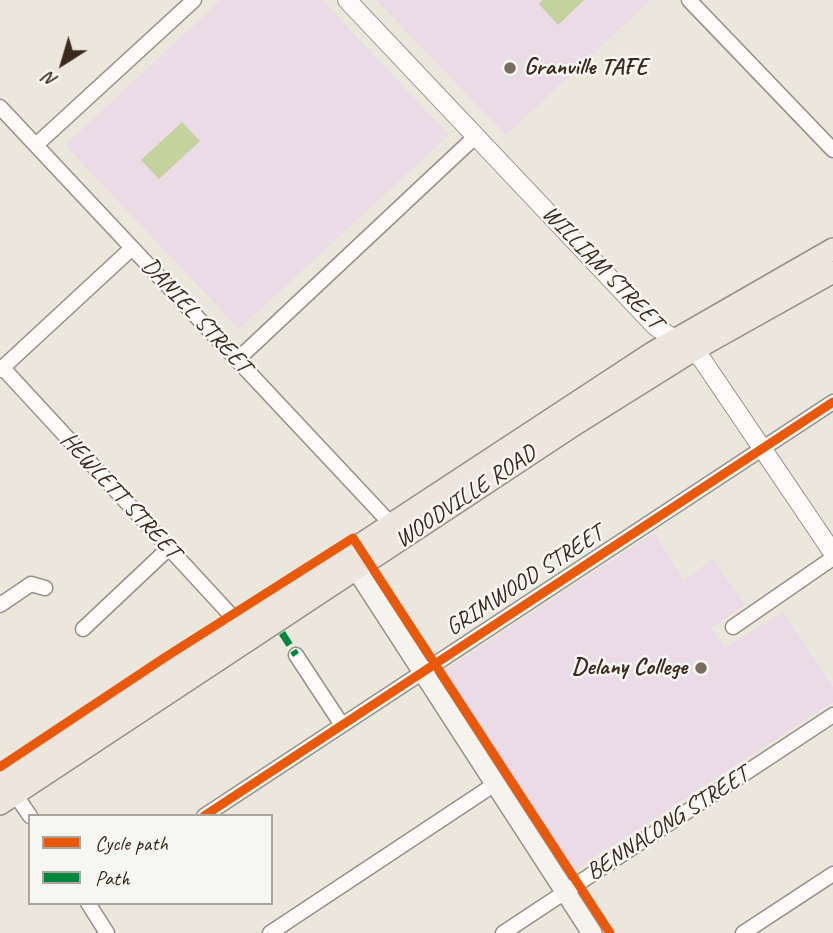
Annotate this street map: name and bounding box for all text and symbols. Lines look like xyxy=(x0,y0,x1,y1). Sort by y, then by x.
north arrow xyxy=(28,28,98,98)
place label: Granville TAFE xyxy=(524,54,647,82)
marker: Granville TAFE xyxy=(502,60,518,76)
text: N xyxy=(38,67,62,93)
street label: WILLIAM STREET xyxy=(536,200,668,336)
street label: DANIEL STREET xyxy=(135,252,257,380)
street label: HEWLETT STREET xyxy=(54,426,186,566)
street label: WOODVILLE ROAD xyxy=(390,439,542,555)
street label: GRIMWOOD STREET xyxy=(441,519,609,643)
place label: Delany College xyxy=(572,654,687,682)
marker: Delany College xyxy=(693,660,709,676)
street label: BENNALONG STREET xyxy=(581,761,755,887)
legend xyxy=(28,814,273,905)
text: Cycle path xyxy=(95,830,168,856)
text: Path xyxy=(95,865,130,891)

